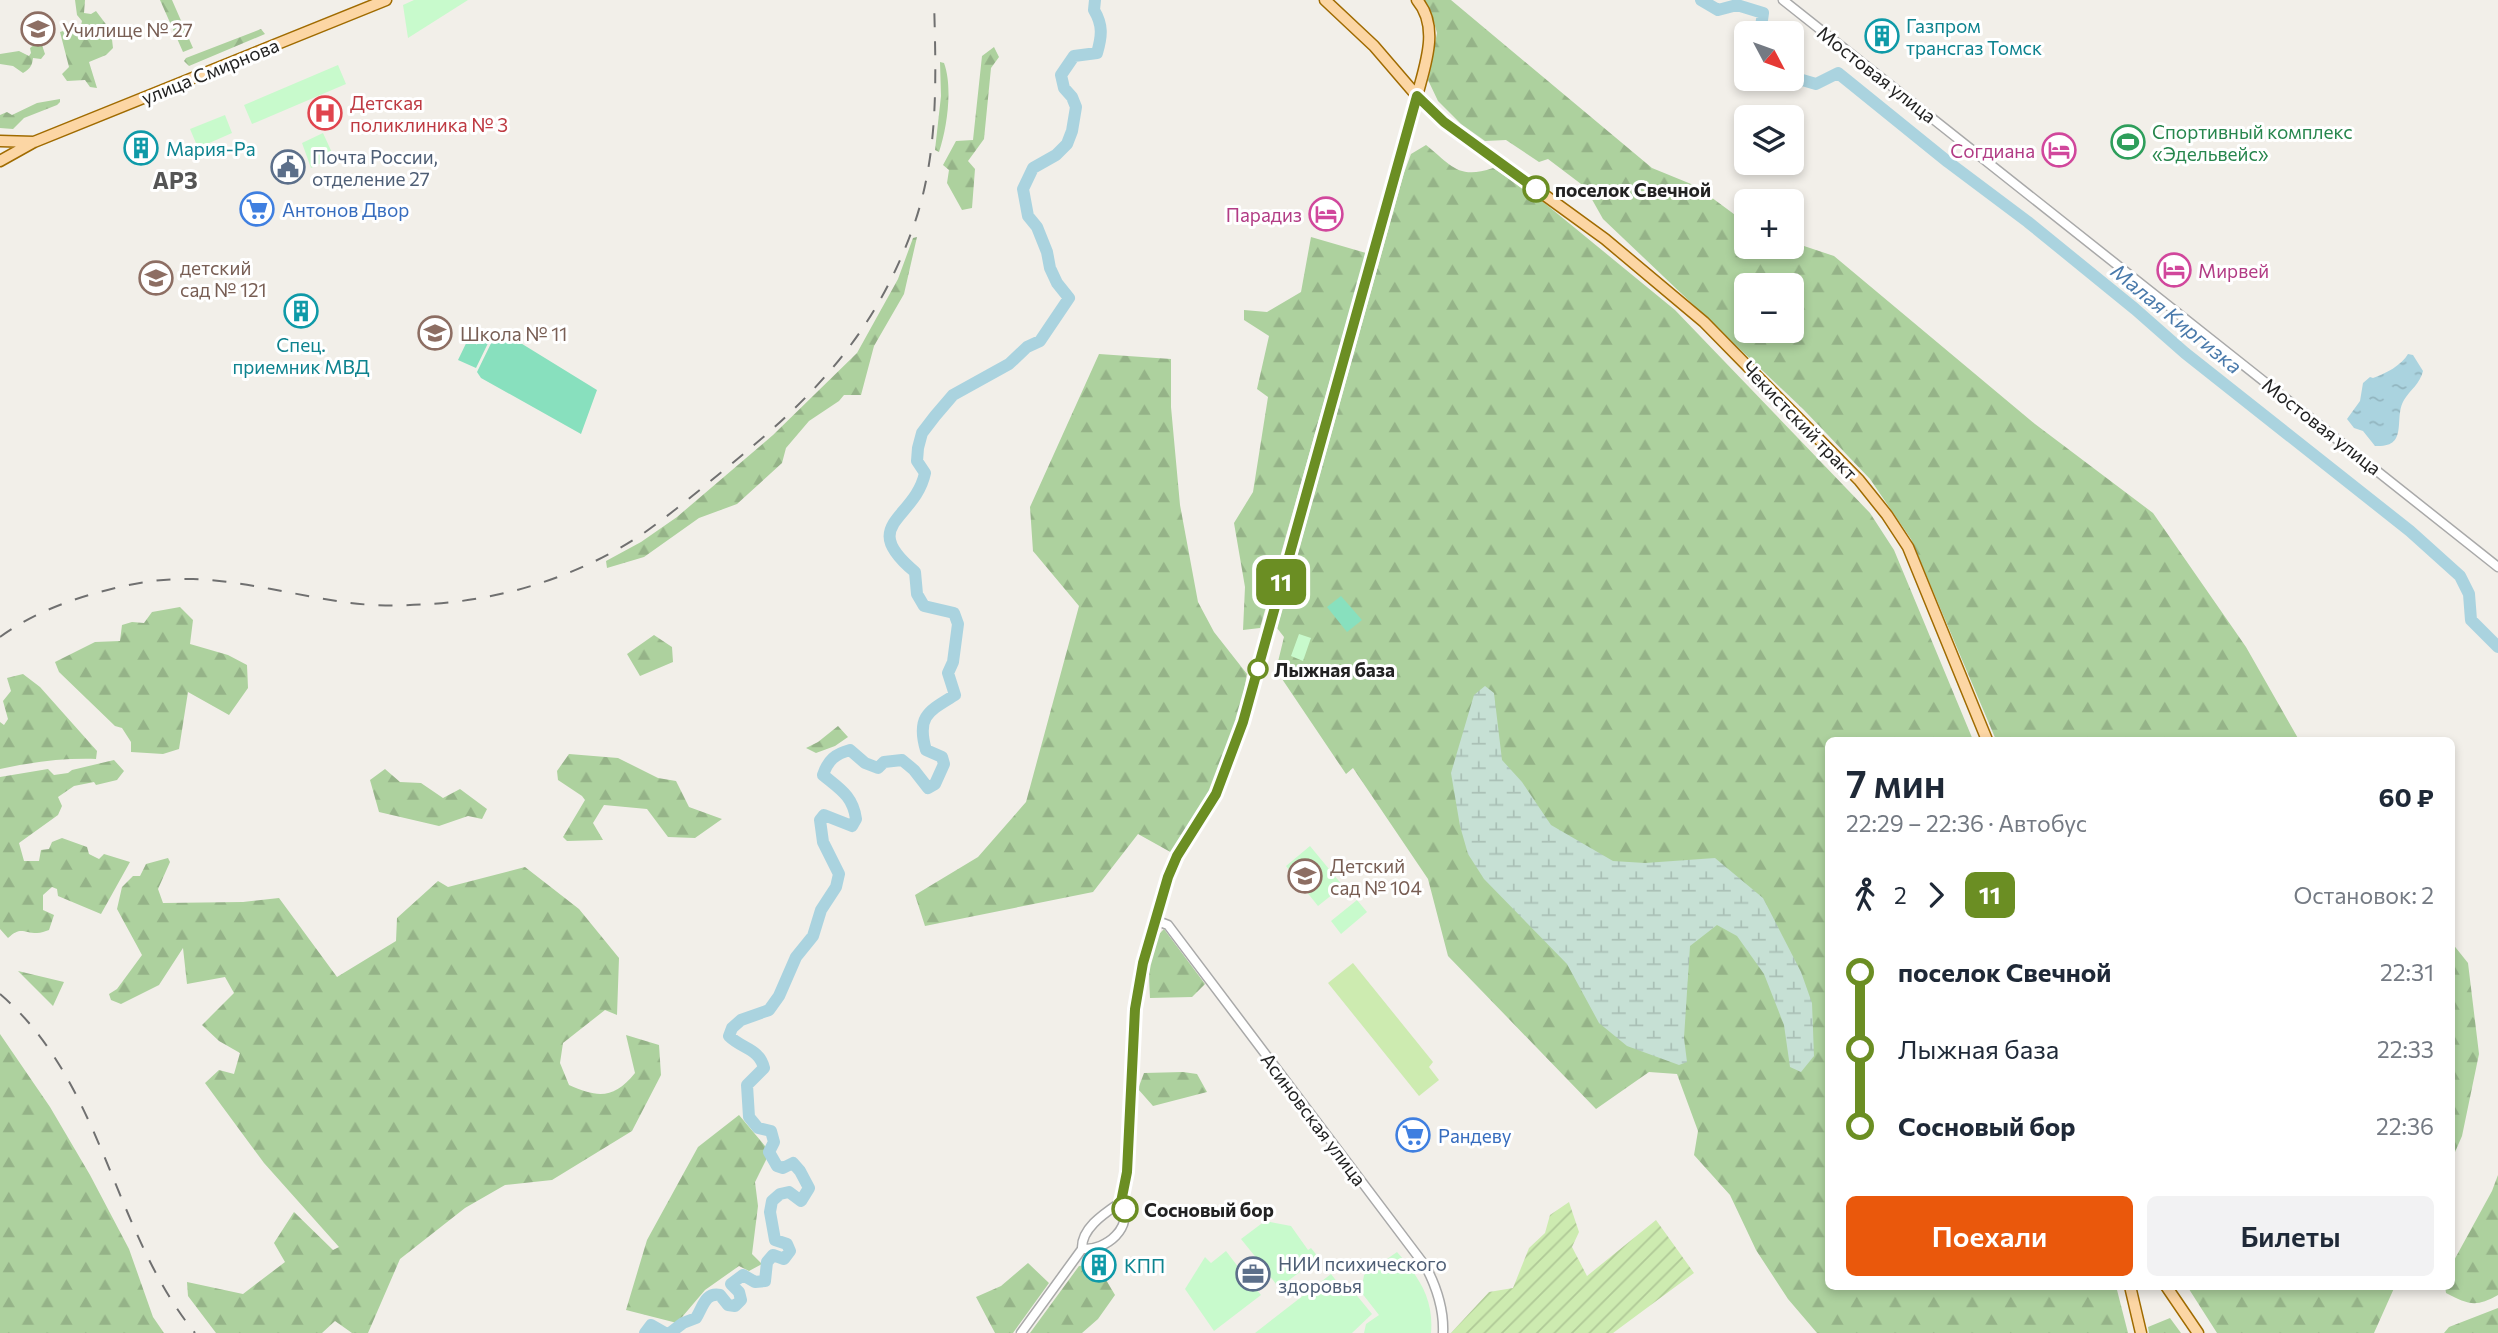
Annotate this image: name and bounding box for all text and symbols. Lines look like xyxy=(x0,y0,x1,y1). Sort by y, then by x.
school or university icon: Училище № 27 xyxy=(19,10,57,48)
place label: Газпром трансгаз Томск xyxy=(1906,14,2042,59)
building icon: Газпром трансгаз Томск xyxy=(1863,17,1901,55)
place label: Училище № 27 xyxy=(62,18,193,41)
street label: Мостовая улица xyxy=(1813,20,1941,128)
north arrow xyxy=(1734,21,1804,91)
map controls xyxy=(1734,21,1804,343)
street label: улица Смирнова xyxy=(138,33,282,109)
place label: Детская поликлиника № 3 xyxy=(350,91,508,136)
hospital icon: Детская поликлиника № 3 xyxy=(306,94,344,132)
button: layers xyxy=(1734,105,1804,175)
place label: Спортивный комплекс «Эдельвейс» xyxy=(2152,120,2353,165)
sports icon: Спортивный комплекс «Эдельвейс» xyxy=(2109,123,2147,161)
building icon: Мария-Ра xyxy=(122,129,160,167)
hotel icon: Согдиана xyxy=(2040,131,2078,169)
place label: Мария-Ра xyxy=(166,137,256,160)
place label: Согдиана xyxy=(1950,139,2035,162)
place label: Почта России, отделение 27 xyxy=(312,145,438,190)
public building icon: Почта России, отделение 27 xyxy=(269,148,307,186)
district label: АРЗ xyxy=(152,166,198,194)
marker: поселок Свечной xyxy=(1523,176,1549,202)
place label: поселок Свечной xyxy=(1555,178,1711,201)
button: + xyxy=(1734,189,1804,259)
supermarket icon: Антонов Двор xyxy=(238,190,276,228)
hotel icon: Парадиз xyxy=(1307,195,1345,233)
place label: Антонов Двор xyxy=(282,198,409,221)
place label: Парадиз xyxy=(1226,203,1302,226)
hotel icon: Мирвей xyxy=(2155,251,2193,289)
place label: детский сад № 121 xyxy=(180,256,267,301)
water label: Малая Киргизка xyxy=(2107,258,2247,378)
school or university icon: детский сад № 121 xyxy=(137,259,175,297)
place label: Мирвей xyxy=(2198,259,2269,282)
button: − xyxy=(1734,273,1804,343)
building icon: Спец. приемник МВД xyxy=(282,292,320,330)
school or university icon: Школа № 11 xyxy=(416,314,454,352)
place label: Школа № 11 xyxy=(460,322,567,345)
place label: Спец. приемник МВД xyxy=(232,333,370,378)
street label: Чекистский тракт xyxy=(1738,356,1863,484)
street label: Мостовая улица xyxy=(2258,372,2386,480)
line badge: 11 xyxy=(1250,559,1312,605)
text: 11 xyxy=(1270,567,1292,596)
place label: Лыжная база xyxy=(1274,658,1395,681)
marker: Лыжная база xyxy=(1248,659,1268,679)
text: 7 мин xyxy=(1846,759,1946,806)
text: 60 ₽ xyxy=(2379,781,2434,812)
text: 22:29 – 22:36 · Автобус xyxy=(1846,809,2087,837)
place label: Детский сад № 104 xyxy=(1330,854,1422,899)
school or university icon: Детский сад № 104 xyxy=(1286,857,1324,895)
icon: walk xyxy=(1846,876,1884,914)
icon: forward xyxy=(1917,876,1955,914)
text: 11 xyxy=(1979,880,2001,909)
text: 2 xyxy=(1894,881,1907,909)
text: Остановок: 2 xyxy=(2293,881,2434,909)
text: поселок Свечной xyxy=(1898,956,2112,987)
text: 22:31 xyxy=(2380,958,2434,986)
text: Лыжная база xyxy=(1898,1033,2059,1064)
text: 22:33 xyxy=(2377,1035,2434,1063)
street label: Асиновская улица xyxy=(1257,1048,1371,1190)
text: Сосновый бор xyxy=(1898,1110,2076,1141)
text: 22:36 xyxy=(2376,1112,2434,1140)
supermarket icon: Рандеву xyxy=(1394,1116,1432,1154)
place label: Рандеву xyxy=(1438,1124,1512,1147)
marker: Сосновый бор xyxy=(1112,1196,1138,1222)
button: Поехали xyxy=(1846,1196,2133,1276)
button: Билеты xyxy=(2147,1196,2434,1276)
place label: Сосновый бор xyxy=(1144,1198,1274,1221)
building icon: КПП xyxy=(1080,1246,1118,1284)
place label: НИИ психического здоровья xyxy=(1278,1252,1447,1297)
place label: КПП xyxy=(1124,1254,1165,1277)
office icon: НИИ психического здоровья xyxy=(1234,1255,1272,1293)

